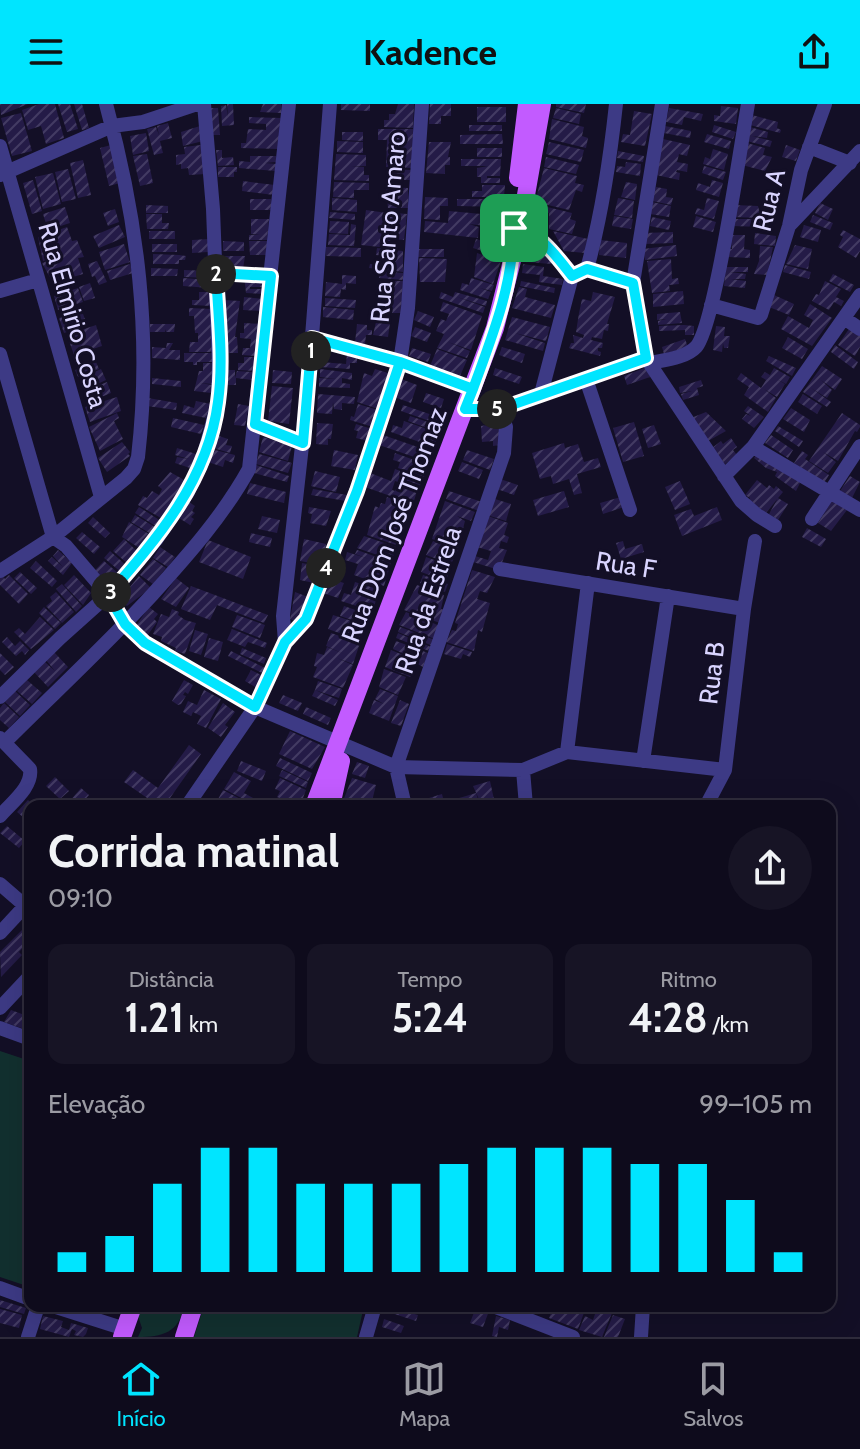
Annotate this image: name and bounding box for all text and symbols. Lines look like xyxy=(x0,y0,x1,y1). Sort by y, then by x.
icon: menu xyxy=(24,30,68,74)
text: Kadence xyxy=(363,30,497,74)
icon: share xyxy=(792,30,836,74)
street label: Rua Santo Amaro xyxy=(364,130,412,324)
street label: Rua A xyxy=(746,165,792,235)
pin xyxy=(480,194,548,262)
icon: arrive xyxy=(492,206,536,250)
street label: Rua Elmirio Costa xyxy=(31,218,115,412)
pin: 2 xyxy=(196,254,236,294)
text: 2 xyxy=(210,260,222,287)
pin: 1 xyxy=(291,331,331,371)
text: 1 xyxy=(307,337,315,364)
pin: 5 xyxy=(477,389,517,429)
text: 5 xyxy=(491,395,503,422)
street label: Rua Dom José Thomaz xyxy=(334,403,454,647)
street label: Rua da Estrela xyxy=(388,522,468,678)
street label: Rua F xyxy=(593,544,659,586)
pin: 4 xyxy=(306,548,346,588)
text: 4 xyxy=(319,554,333,581)
pin: 3 xyxy=(91,572,131,612)
text: 3 xyxy=(105,578,117,605)
street label: Rua B xyxy=(692,640,732,706)
text: Corrida matinal xyxy=(48,825,339,878)
button: share xyxy=(728,826,812,910)
text: 09:10 xyxy=(48,882,113,914)
text: Distância xyxy=(129,966,214,993)
text: Tempo xyxy=(398,966,462,993)
text: Ritmo xyxy=(660,966,717,993)
text: 1.21 xyxy=(124,993,184,1042)
text: 5:24 xyxy=(392,993,468,1042)
text: 4:28 xyxy=(629,993,708,1042)
text: km xyxy=(184,1011,218,1038)
text: /km xyxy=(708,1011,749,1038)
text: Elevação xyxy=(48,1088,145,1120)
text: 99–105 m xyxy=(699,1088,812,1120)
tab: Início xyxy=(117,1357,166,1432)
tab: Mapa xyxy=(399,1357,450,1432)
tab: Salvos xyxy=(683,1357,743,1432)

